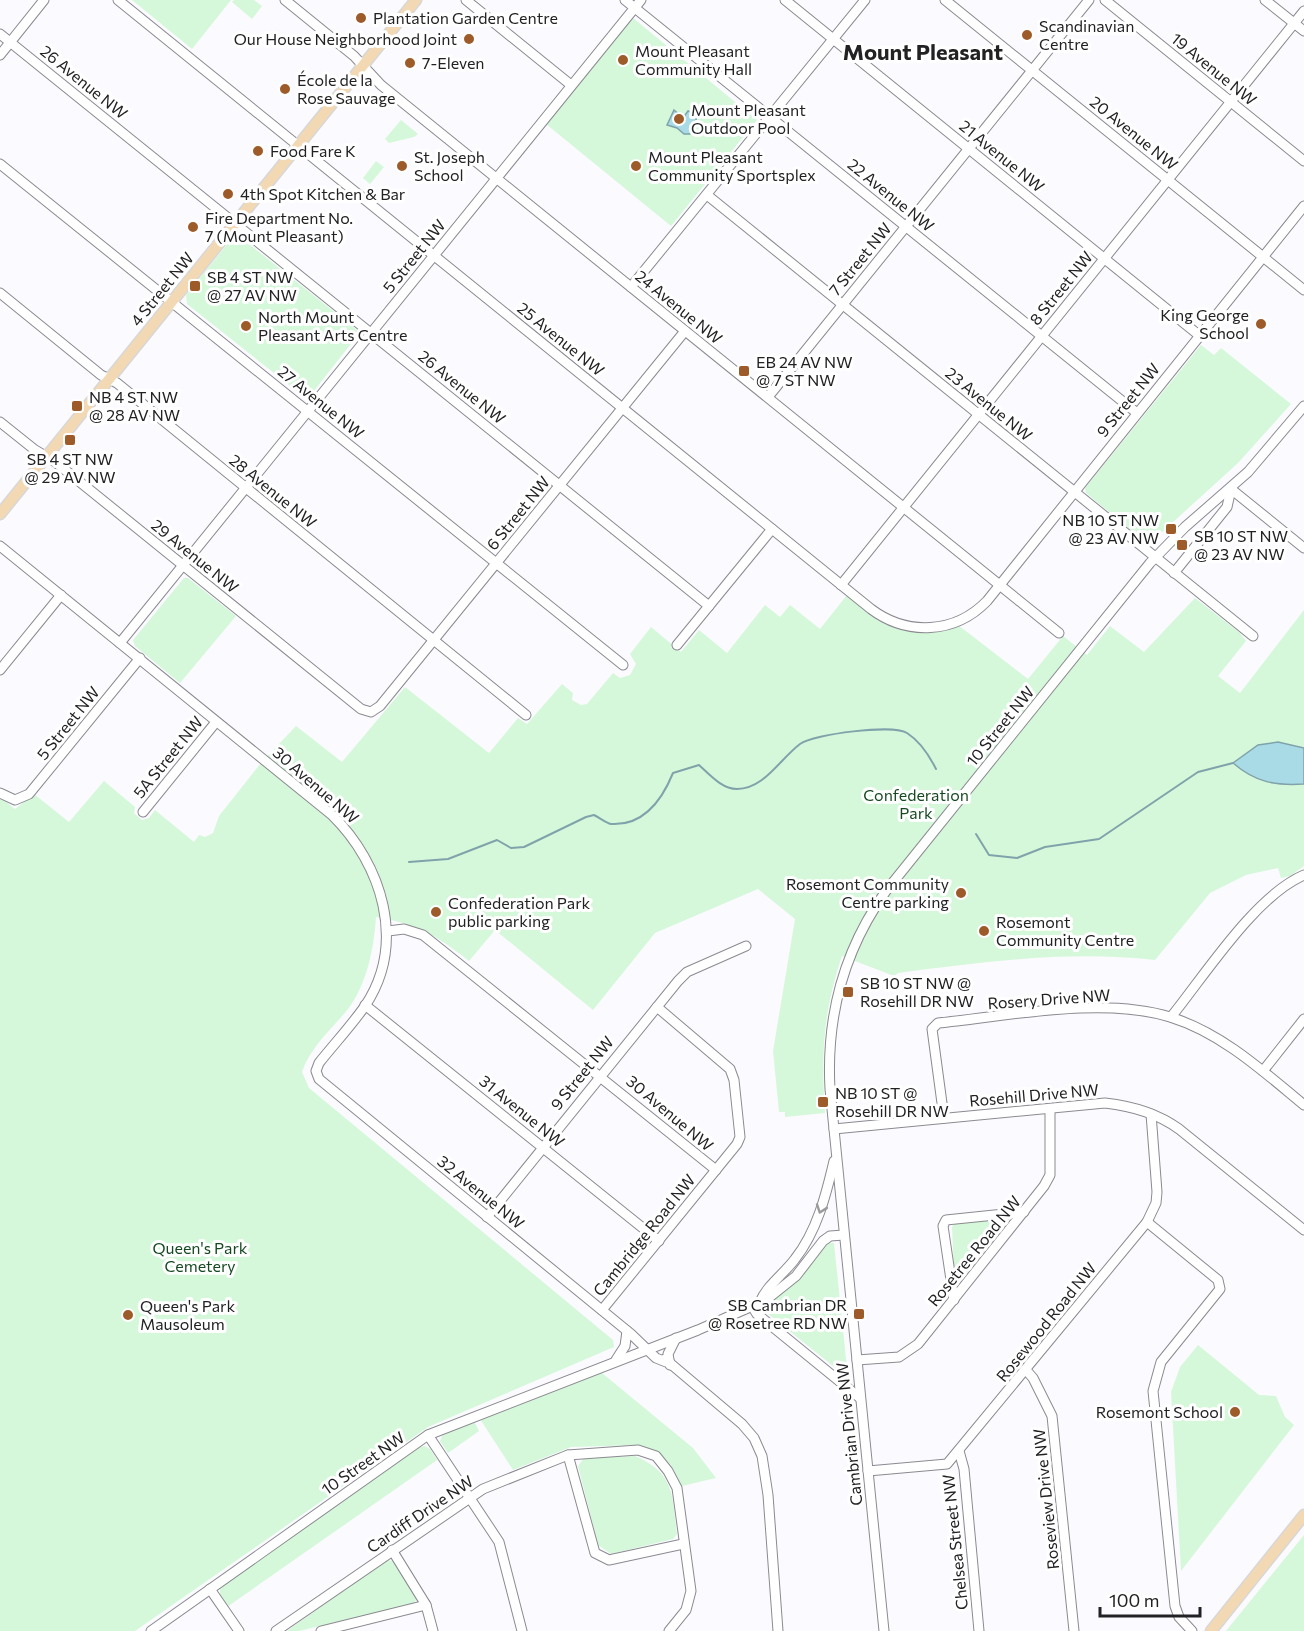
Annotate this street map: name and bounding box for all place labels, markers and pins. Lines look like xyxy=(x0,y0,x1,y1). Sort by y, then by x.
place label: Plantation Garden Centre xyxy=(373,8,558,27)
marker: Plantation Garden Centre xyxy=(354,11,368,25)
place label: Scandinavian Centre xyxy=(1039,16,1134,53)
marker: Scandinavian Centre xyxy=(1020,28,1034,42)
place label: Our House Neighborhood Joint xyxy=(234,29,457,48)
marker: Our House Neighborhood Joint xyxy=(462,32,476,46)
place label: Mount Pleasant Community Hall xyxy=(635,41,752,78)
place label: 7-Eleven xyxy=(422,53,485,72)
marker: Mount Pleasant Community Hall xyxy=(616,53,630,67)
marker: 7-Eleven xyxy=(403,56,417,70)
place label: École de la Rose Sauvage xyxy=(297,70,395,107)
marker: École de la Rose Sauvage xyxy=(278,82,292,96)
place label: Mount Pleasant Outdoor Pool xyxy=(691,100,806,137)
marker: Mount Pleasant Outdoor Pool xyxy=(672,112,686,126)
place label: Food Fare K xyxy=(270,141,356,160)
marker: Food Fare K xyxy=(251,144,265,158)
place label: St. Joseph School xyxy=(414,147,485,184)
place label: Mount Pleasant Community Sportsplex xyxy=(648,147,816,184)
marker: St. Joseph School xyxy=(395,159,409,173)
marker: Mount Pleasant Community Sportsplex xyxy=(629,159,643,173)
place label: 4th Spot Kitchen & Bar xyxy=(240,184,406,203)
marker: 4th Spot Kitchen & Bar xyxy=(221,187,235,201)
place label: Fire Department No. 7 (Mount Pleasant) xyxy=(205,208,353,245)
marker: Fire Department No. 7 (Mount Pleasant) xyxy=(186,220,200,234)
place label: SB 4 ST NW @ 27 AV NW xyxy=(207,267,297,304)
marker: SB 4 ST NW @ 27 AV NW xyxy=(188,279,202,293)
place label: King George School xyxy=(1160,305,1249,342)
place label: North Mount Pleasant Arts Centre xyxy=(258,307,407,344)
marker: King George School xyxy=(1254,317,1268,331)
marker: North Mount Pleasant Arts Centre xyxy=(239,319,253,333)
place label: EB 24 AV NW @ 7 ST NW xyxy=(756,352,852,389)
marker: EB 24 AV NW @ 7 ST NW xyxy=(737,364,751,378)
place label: NB 4 ST NW @ 28 AV NW xyxy=(89,387,180,424)
marker: NB 4 ST NW @ 28 AV NW xyxy=(70,399,84,413)
marker: SB 4 ST NW @ 29 AV NW xyxy=(63,433,77,447)
place label: SB 4 ST NW @ 29 AV NW xyxy=(24,449,116,486)
place label: NB 10 ST NW @ 23 AV NW xyxy=(1062,510,1159,547)
marker: NB 10 ST NW @ 23 AV NW xyxy=(1164,522,1178,536)
place label: SB 10 ST NW @ 23 AV NW xyxy=(1194,526,1288,563)
marker: SB 10 ST NW @ 23 AV NW xyxy=(1175,538,1189,552)
place label: Rosemont Community Centre parking xyxy=(786,874,949,911)
marker: Rosemont Community Centre parking xyxy=(954,886,968,900)
place label: Confederation Park public parking xyxy=(448,893,591,930)
marker: Confederation Park public parking xyxy=(429,905,443,919)
place label: Rosemont Community Centre xyxy=(996,912,1134,949)
marker: Rosemont Community Centre xyxy=(977,924,991,938)
place label: SB 10 ST NW @ Rosehill DR NW xyxy=(860,973,974,1010)
marker: SB 10 ST NW @ Rosehill DR NW xyxy=(841,985,855,999)
place label: NB 10 ST @ Rosehill DR NW xyxy=(835,1083,949,1120)
marker: NB 10 ST @ Rosehill DR NW xyxy=(816,1095,830,1109)
place label: SB Cambrian DR @ Rosetree RD NW xyxy=(708,1295,847,1332)
place label: Queen's Park Mausoleum xyxy=(140,1296,235,1333)
marker: SB Cambrian DR @ Rosetree RD NW xyxy=(852,1307,866,1321)
marker: Queen's Park Mausoleum xyxy=(121,1308,135,1322)
place label: Rosemont School xyxy=(1096,1402,1223,1421)
marker: Rosemont School xyxy=(1228,1405,1242,1419)

